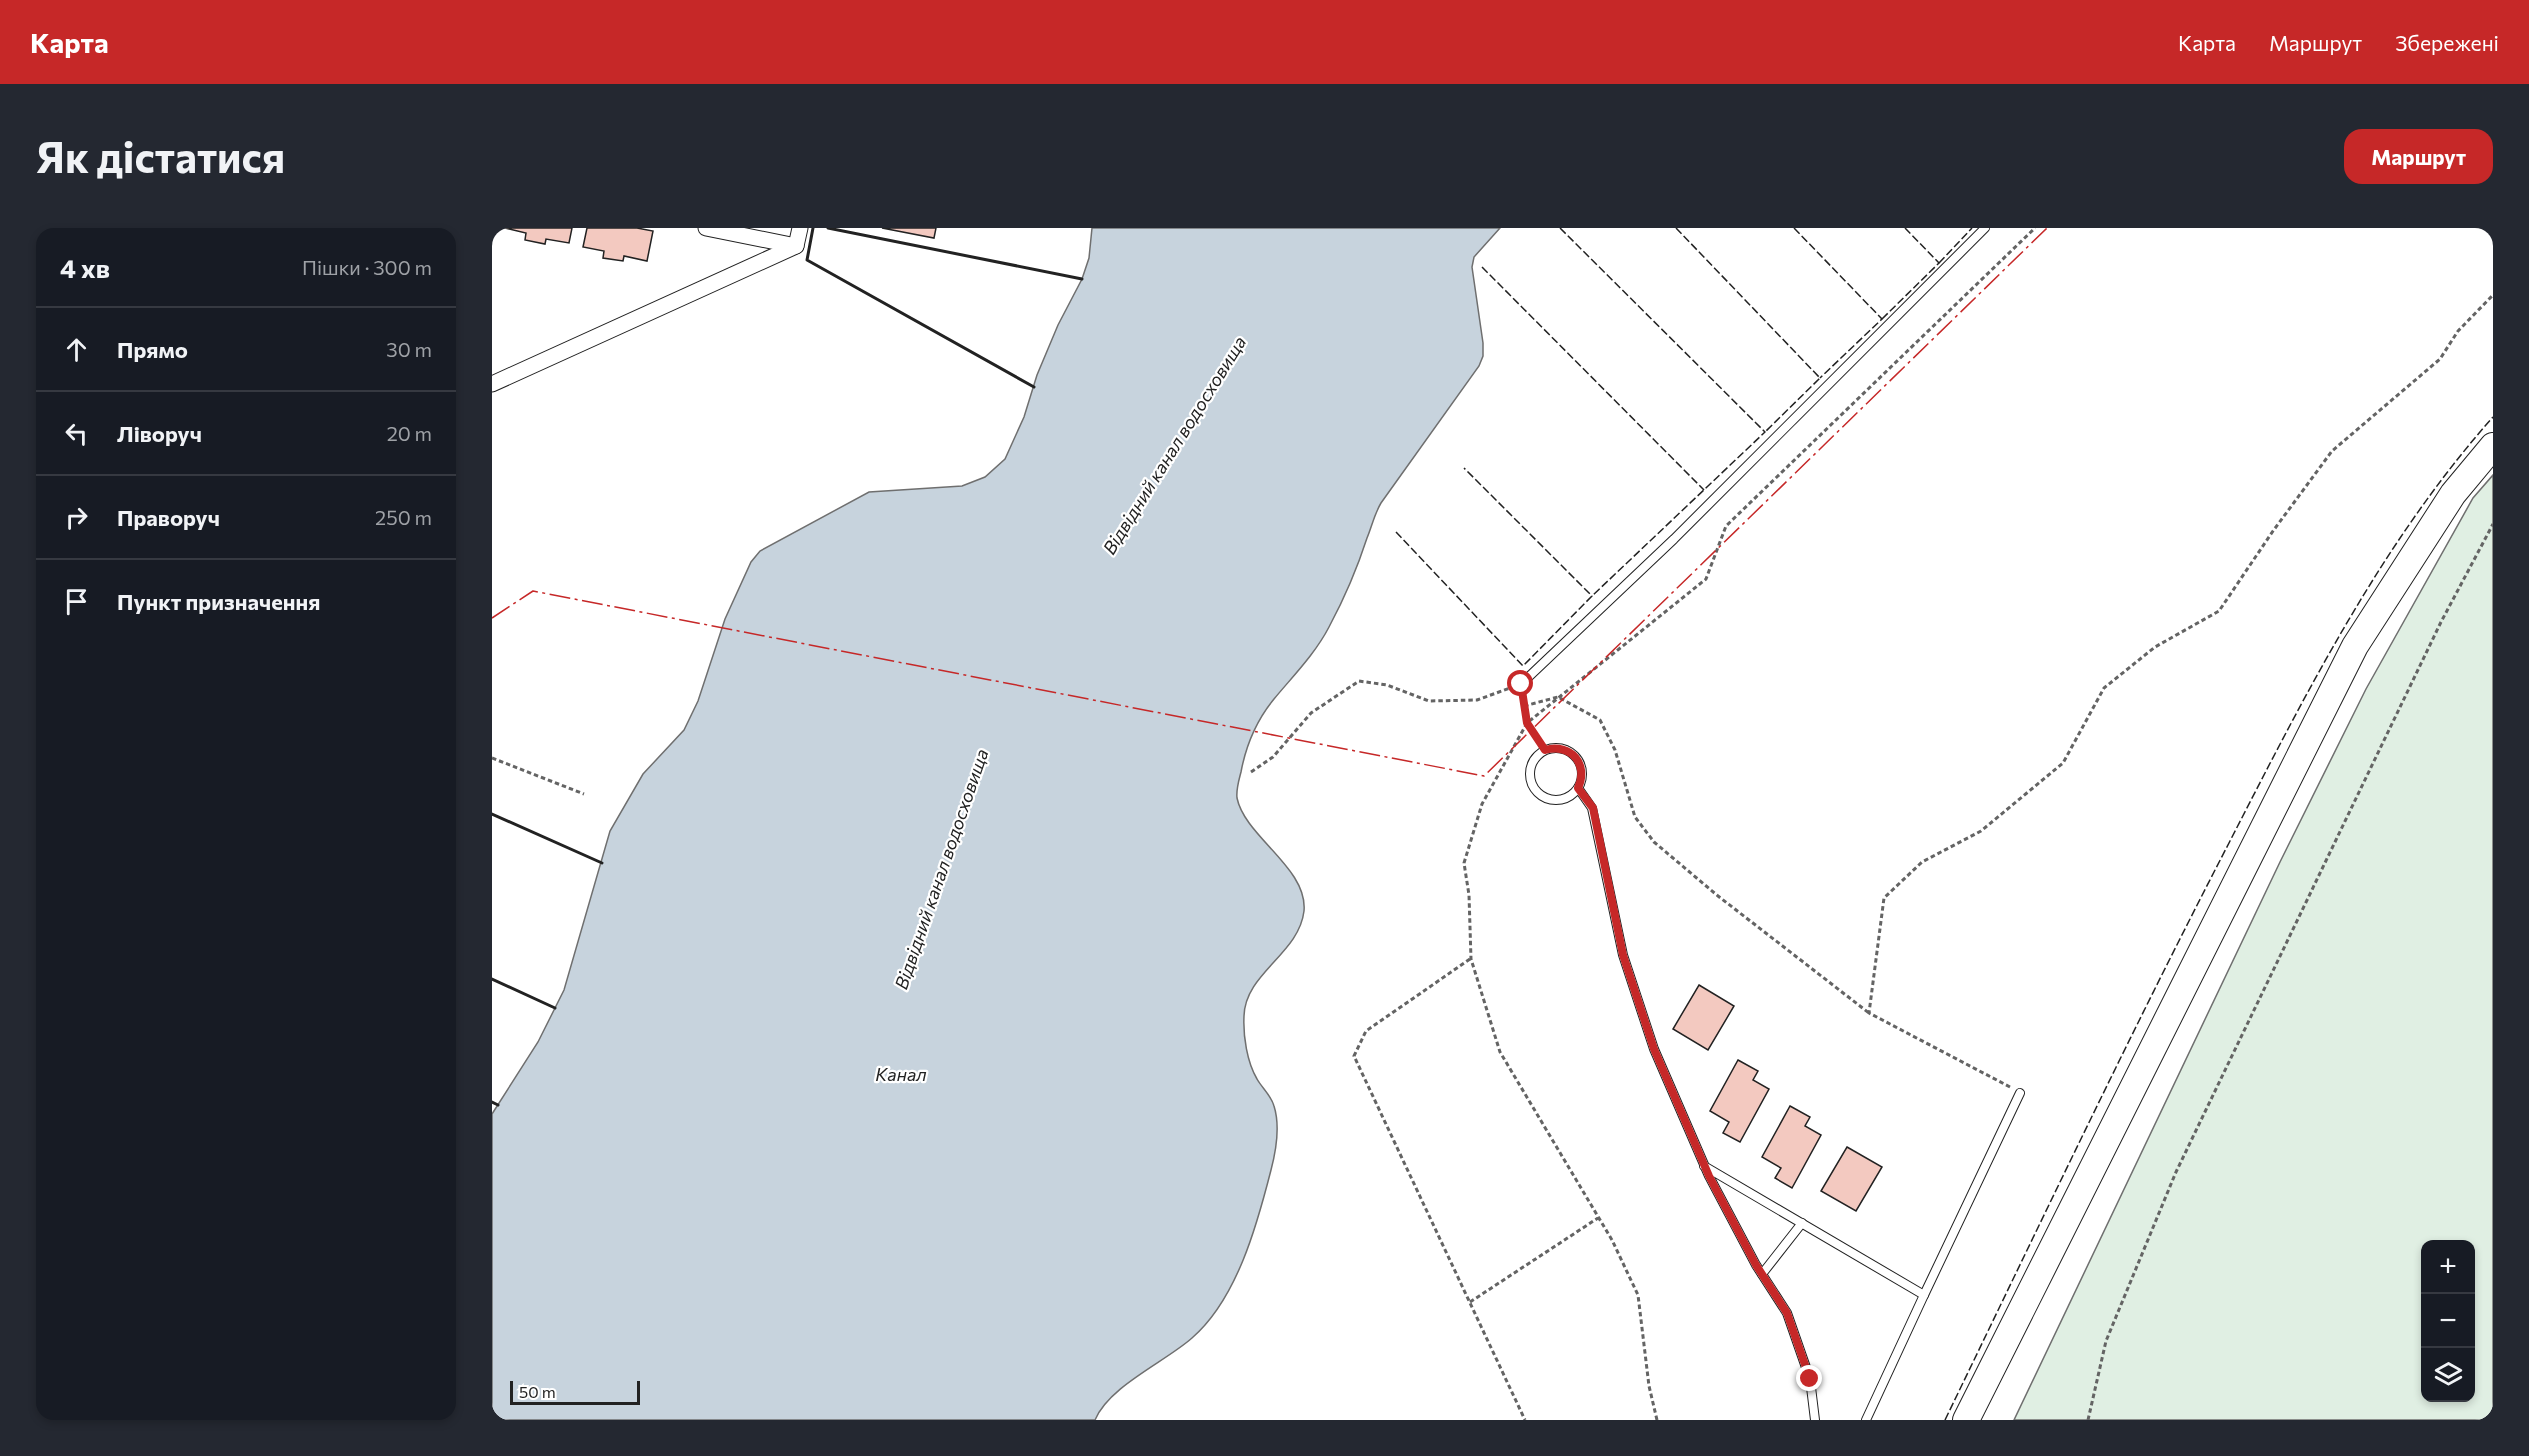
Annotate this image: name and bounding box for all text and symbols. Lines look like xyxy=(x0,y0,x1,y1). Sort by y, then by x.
text: Карта xyxy=(30,25,109,59)
text: Карта xyxy=(2178,30,2236,55)
text: Маршрут xyxy=(2269,30,2362,55)
text: Збережені xyxy=(2395,30,2499,55)
button: Маршрут xyxy=(2344,129,2493,184)
text: Як дістатися xyxy=(36,130,285,182)
text: 4 хв xyxy=(60,252,110,283)
text: Пішки · 300 m xyxy=(302,255,432,279)
water label: Відвідний канал водосховища xyxy=(1098,332,1250,558)
icon: ahead xyxy=(60,333,93,366)
text: Прямо xyxy=(117,336,188,363)
text: 30 m xyxy=(386,337,432,361)
icon: left xyxy=(60,417,93,450)
text: Ліворуч xyxy=(117,420,202,447)
text: 20 m xyxy=(387,421,432,445)
icon: right xyxy=(60,501,93,534)
text: Праворуч xyxy=(117,504,220,531)
text: 250 m xyxy=(375,505,432,529)
icon: arrive xyxy=(60,585,93,618)
text: Пункт призначення xyxy=(117,588,320,615)
route start xyxy=(1507,670,1533,696)
water label: Відвідний канал водосховища xyxy=(889,746,993,992)
water label: Канал xyxy=(875,1063,927,1085)
map controls xyxy=(2421,1240,2475,1402)
button: + xyxy=(2421,1240,2475,1294)
button: − xyxy=(2421,1294,2475,1348)
button: layers xyxy=(2421,1348,2475,1402)
route end xyxy=(1796,1365,1822,1391)
scale bar xyxy=(510,1378,640,1406)
text: 50 m xyxy=(519,1382,556,1401)

